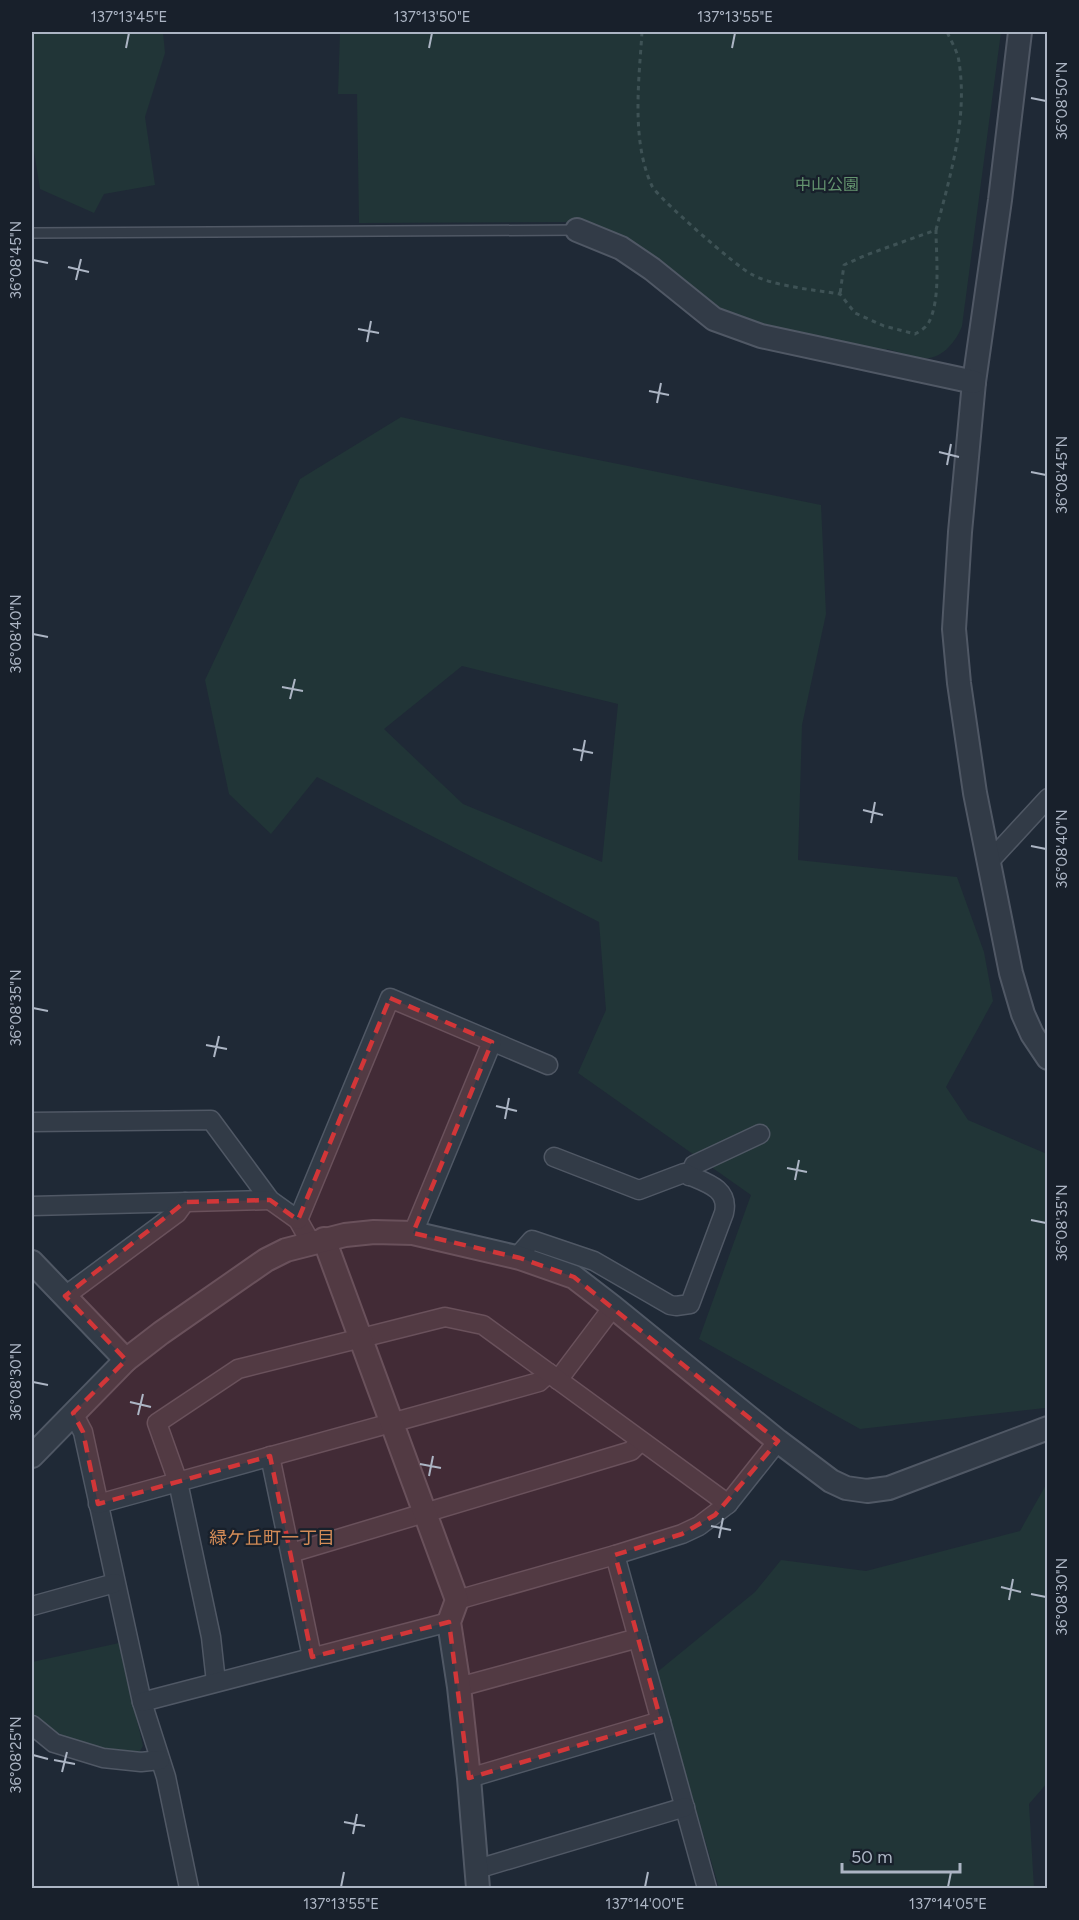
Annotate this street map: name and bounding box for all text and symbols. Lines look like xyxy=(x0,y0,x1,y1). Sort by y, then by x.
text: 137°13'45"E xyxy=(91,8,167,26)
text: 137°13'50"E xyxy=(393,8,471,26)
text: 137°13'55"E xyxy=(697,8,773,26)
text: 36°08'50"N xyxy=(1053,62,1071,140)
park label: 中山公園 xyxy=(795,175,859,194)
text: 36°08'45"N xyxy=(7,221,25,299)
text: 36°08'45"N xyxy=(1053,436,1071,514)
text: 36°08'40"N xyxy=(7,594,25,674)
text: 36°08'40"N xyxy=(1053,809,1071,889)
text: 36°08'35"N xyxy=(7,969,25,1047)
text: 36°08'35"N xyxy=(1053,1184,1071,1262)
text: 36°08'30"N xyxy=(7,1343,25,1421)
district label: 緑ケ丘町一丁目 xyxy=(209,1527,335,1549)
text: 36°08'30"N xyxy=(1053,1558,1071,1636)
text: 36°08'25"N xyxy=(7,1716,25,1794)
scale bar xyxy=(842,1836,960,1874)
text: 50 m xyxy=(851,1846,893,1868)
text: 137°13'55"E xyxy=(303,1895,379,1913)
text: 137°14'00"E xyxy=(605,1895,685,1913)
text: 137°14'05"E xyxy=(909,1895,987,1913)

